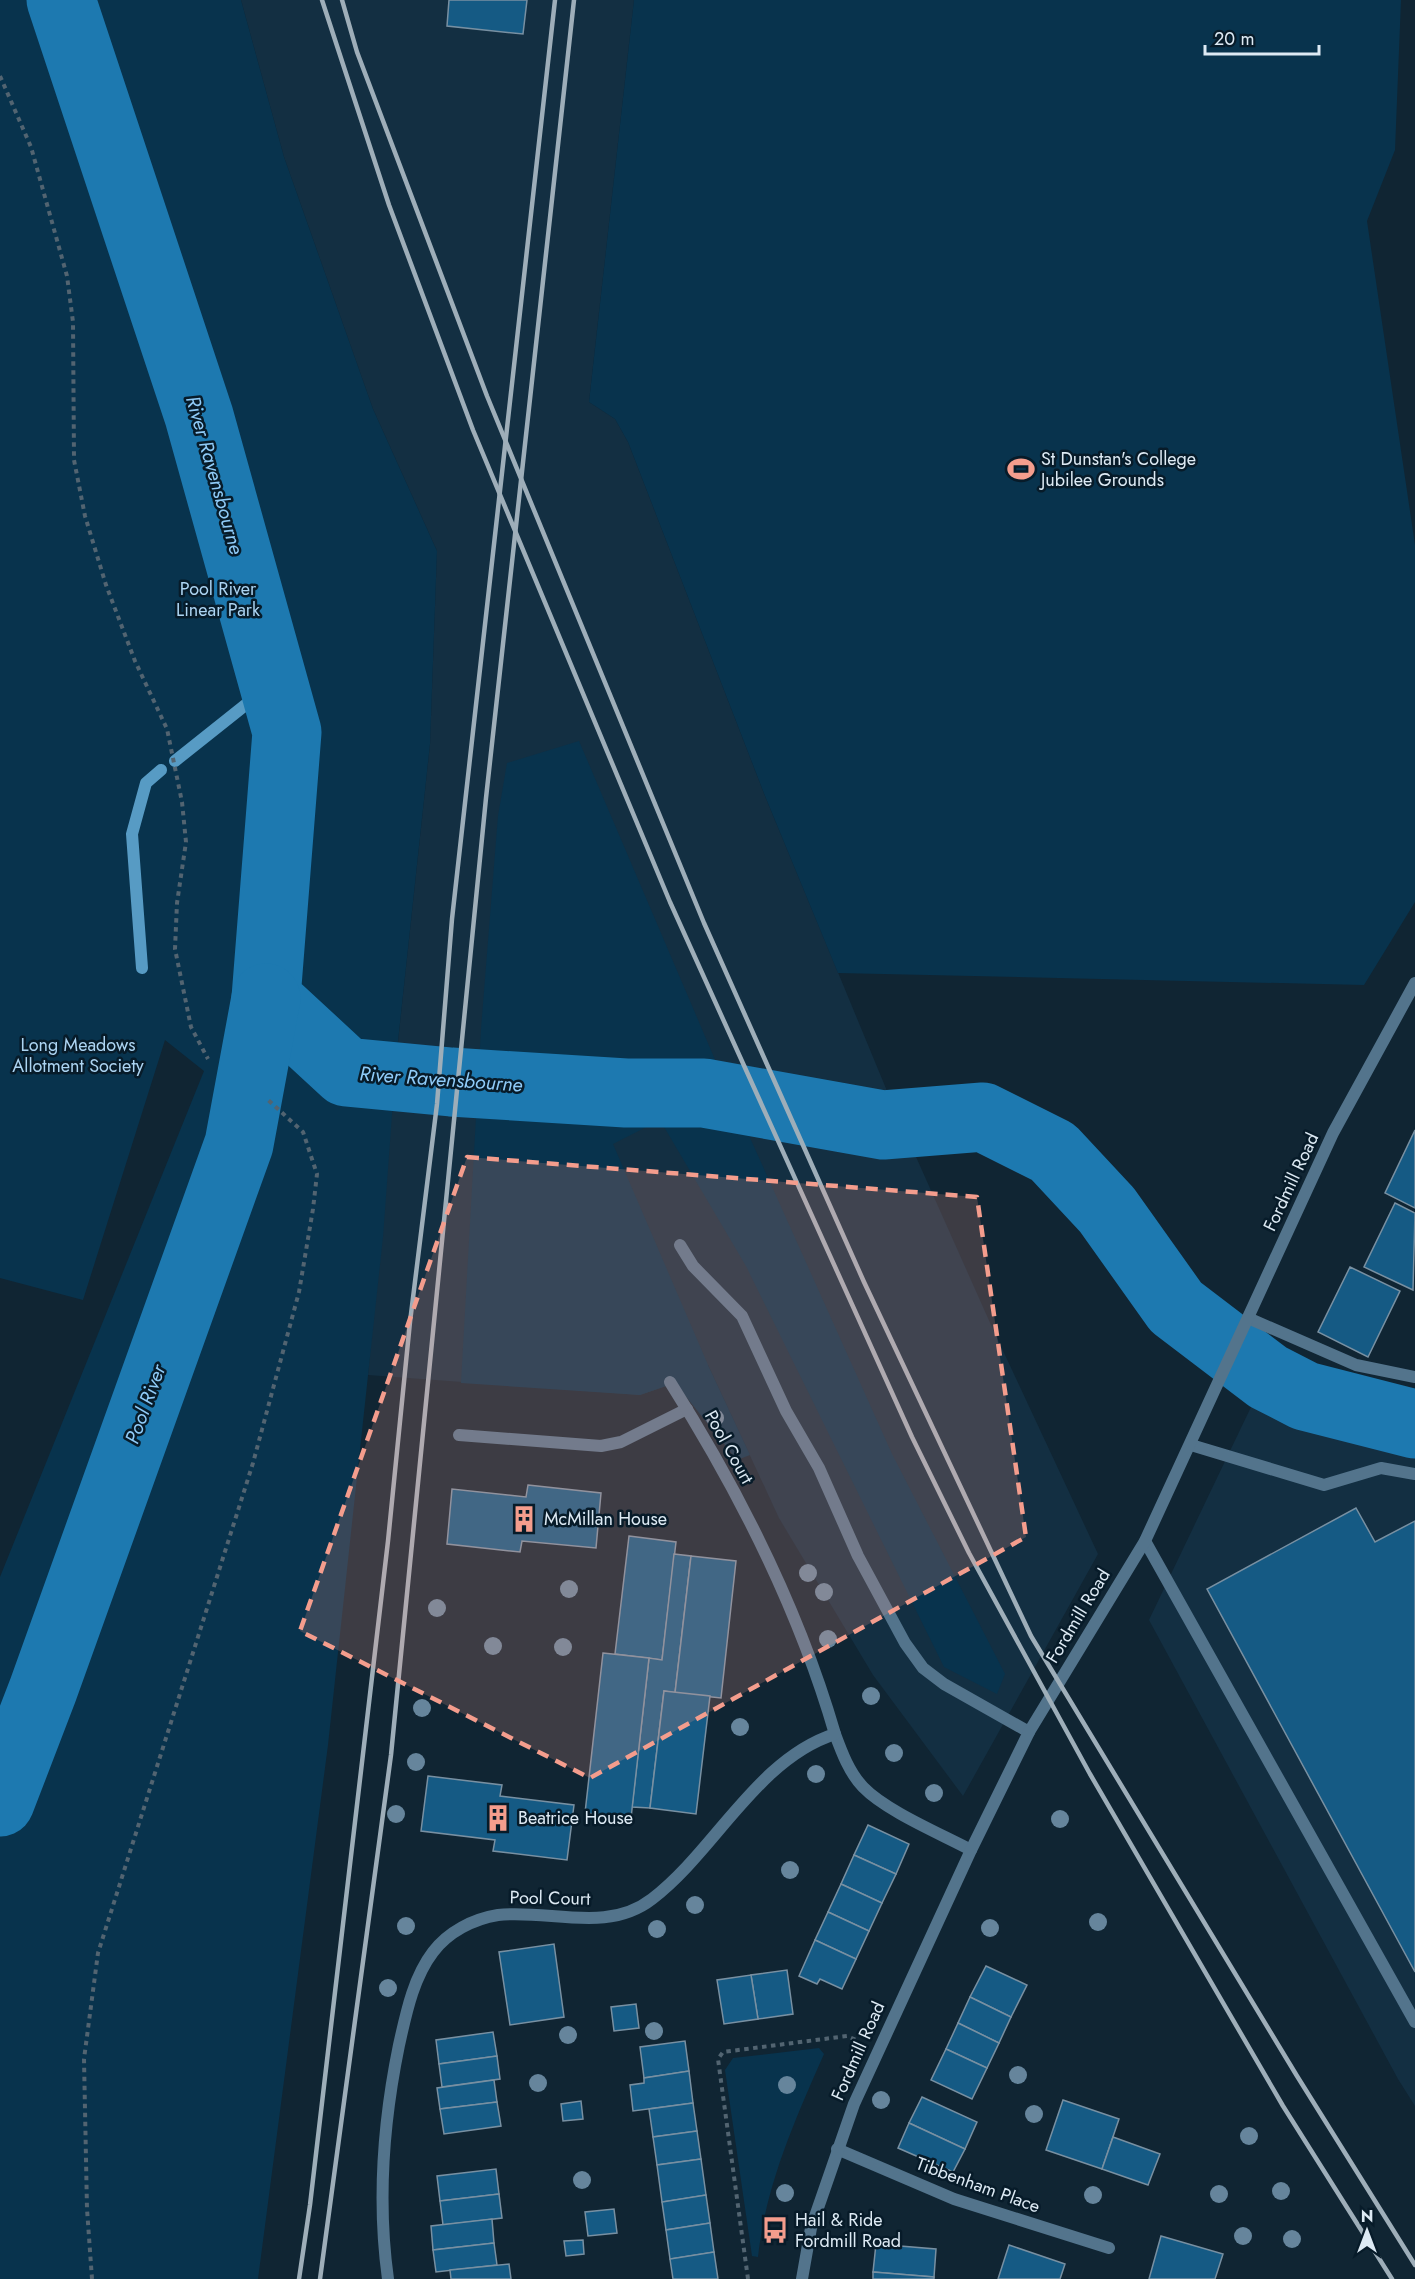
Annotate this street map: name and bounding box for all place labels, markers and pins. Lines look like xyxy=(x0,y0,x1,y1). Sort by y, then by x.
place label: St Dunstan's College Jubilee Grounds xyxy=(1039,446,1196,493)
sports icon: St Dunstan's College Jubilee Grounds xyxy=(1006,454,1036,484)
building icon: McMillan House xyxy=(509,1504,539,1534)
place label: McMillan House xyxy=(544,1506,667,1532)
building icon: Beatrice House xyxy=(483,1803,513,1833)
place label: Beatrice House xyxy=(518,1805,633,1831)
place label: Hail & Ride Fordmill Road xyxy=(795,2207,901,2254)
bus stop icon: Hail & Ride Fordmill Road xyxy=(760,2215,790,2245)

